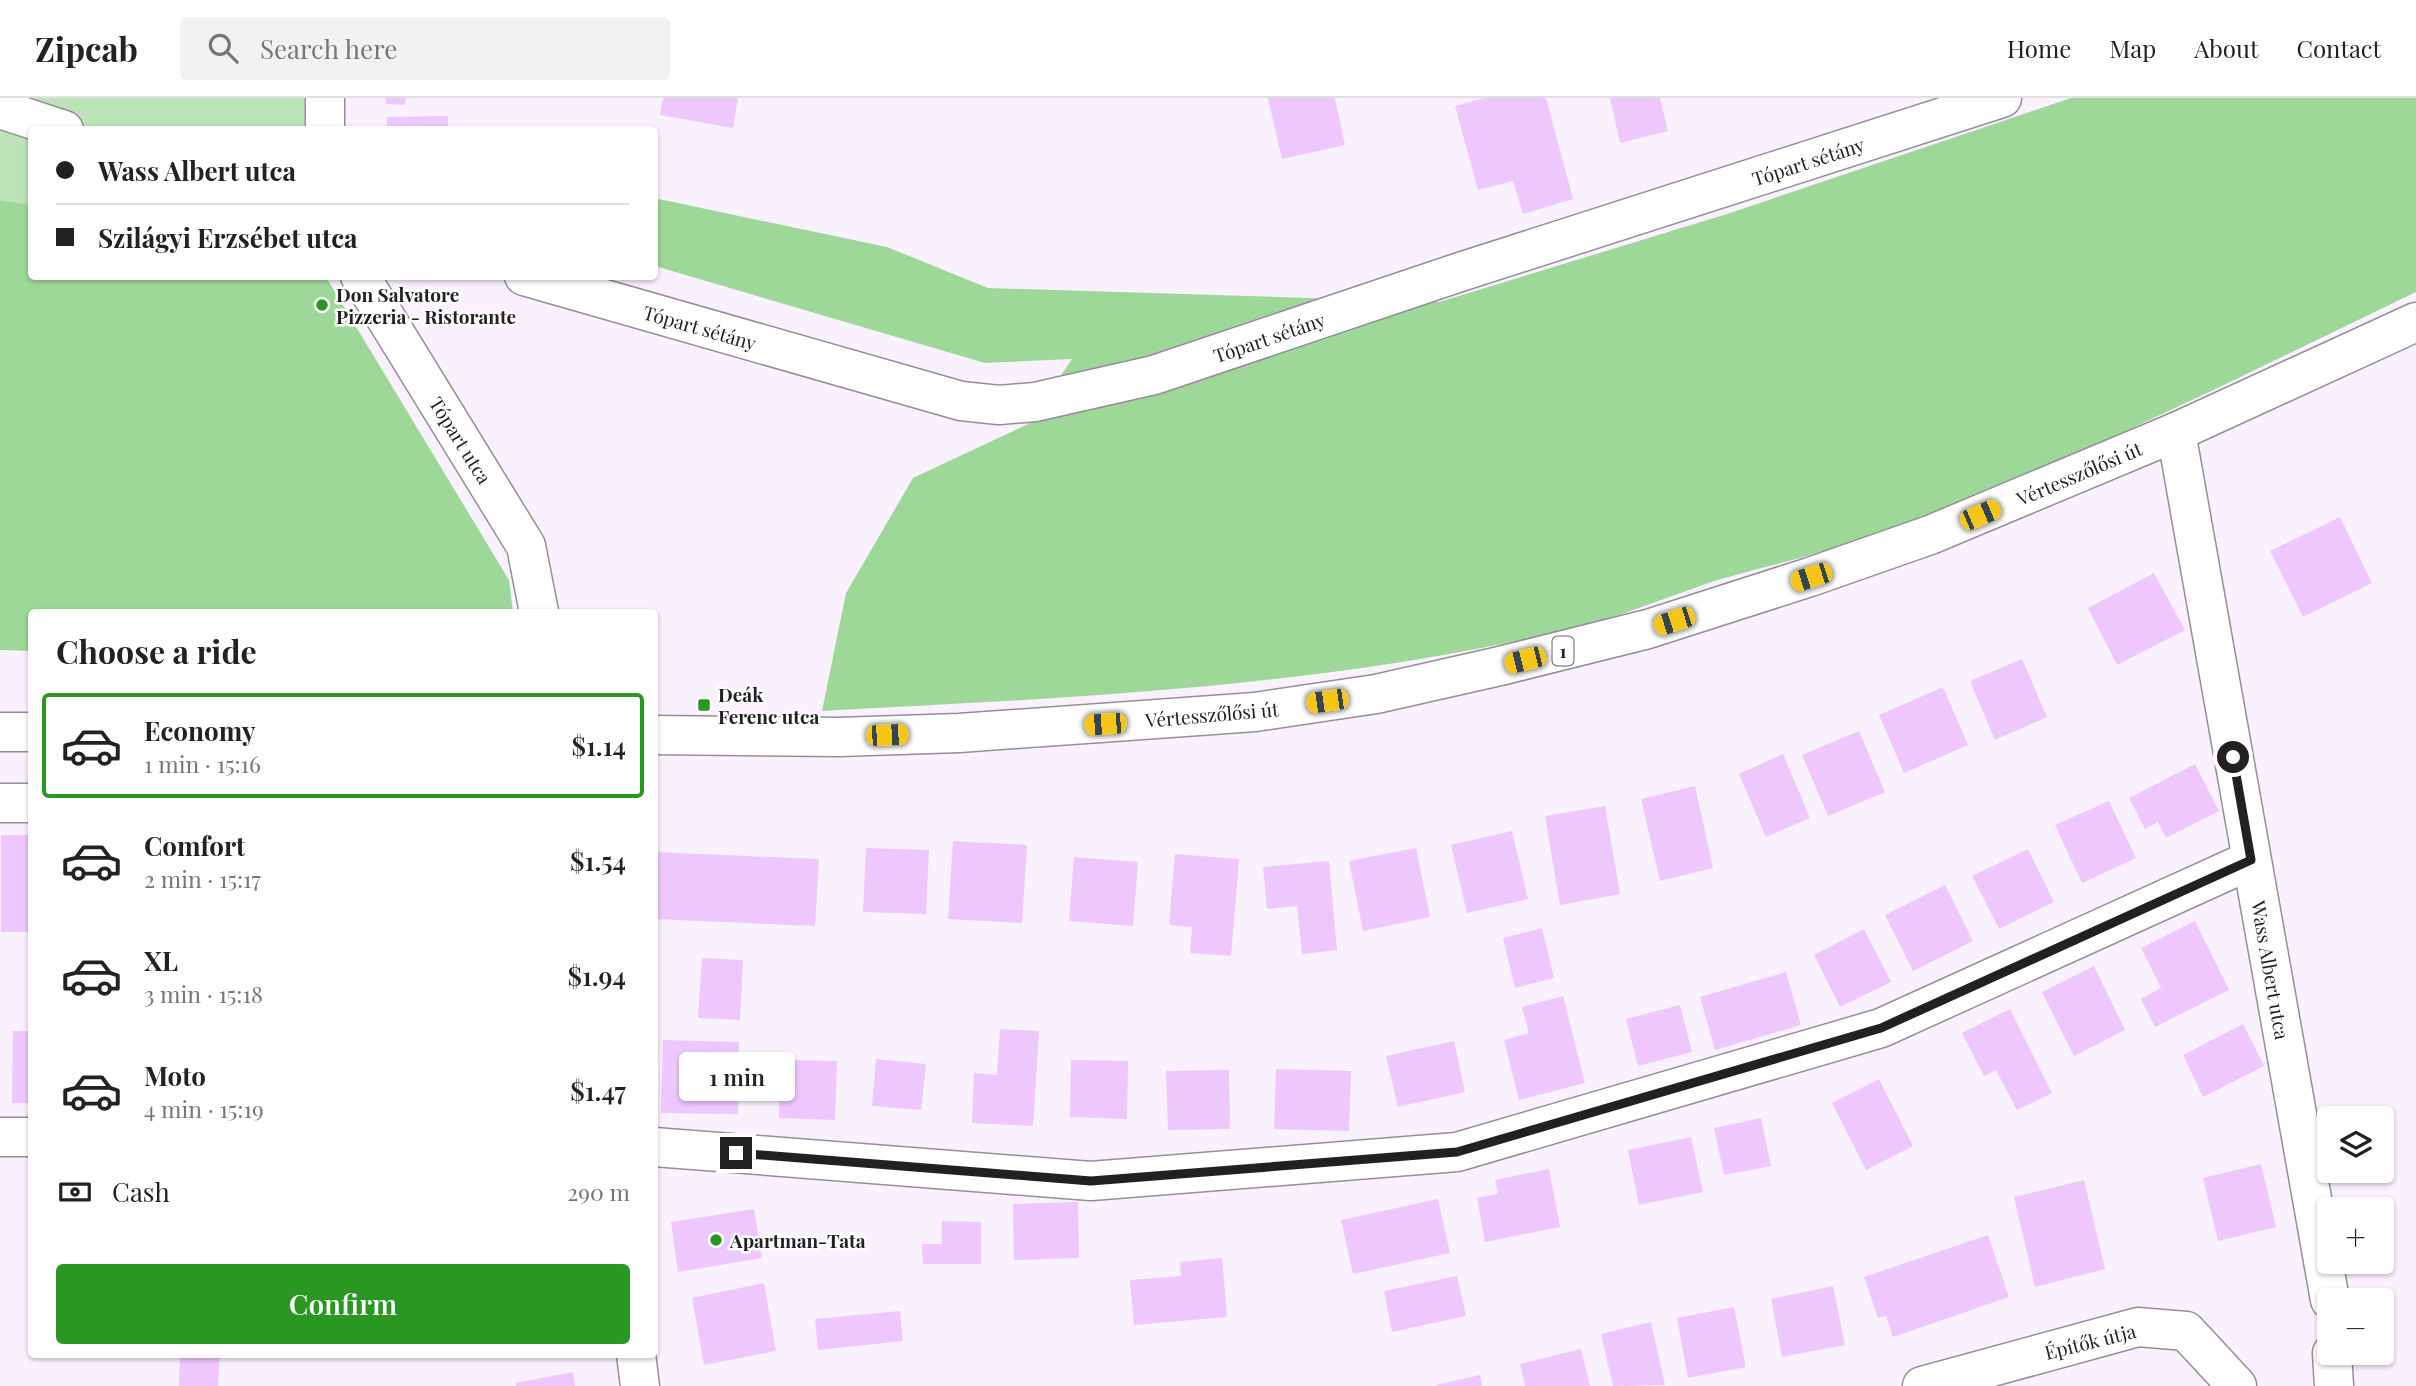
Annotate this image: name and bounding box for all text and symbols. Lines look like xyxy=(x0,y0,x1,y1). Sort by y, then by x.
search box xyxy=(180,17,670,80)
text: Zipcab xyxy=(35,26,138,70)
icon: search xyxy=(204,29,242,67)
text: Search here xyxy=(260,31,397,66)
text: Home xyxy=(2007,32,2071,64)
text: Map xyxy=(2109,32,2156,64)
text: About xyxy=(2194,32,2258,64)
text: Contact xyxy=(2296,32,2381,64)
street label: Tópart sétány xyxy=(1749,131,1868,191)
text: Wass Albert utca xyxy=(98,153,296,188)
text: Szilágyi Erzsébet utca xyxy=(98,220,358,255)
place label: Don Salvatore Pizzeria - Ristorante xyxy=(336,281,516,329)
marker: Don Salvatore Pizzeria - Ristorante xyxy=(314,297,330,313)
street label: Tópart sétány xyxy=(640,298,760,356)
street label: Tópart sétány xyxy=(1210,306,1329,368)
street label: Tópart utca xyxy=(424,392,498,489)
street label: Vértesszőlősi út xyxy=(2011,435,2146,511)
car xyxy=(1957,497,2004,533)
car xyxy=(1788,561,1835,593)
car xyxy=(1651,605,1698,637)
text: Choose a ride xyxy=(56,629,257,672)
road number: 1 xyxy=(1552,636,1574,666)
car xyxy=(1503,645,1548,675)
place label: Deák Ferenc utca xyxy=(718,681,819,729)
car xyxy=(1305,688,1350,714)
street label: Vértesszőlősi út xyxy=(1143,695,1280,733)
marker: Deák Ferenc utca xyxy=(696,697,712,713)
car xyxy=(1084,712,1127,736)
text: Economy xyxy=(144,713,255,748)
icon: car xyxy=(60,714,123,777)
car xyxy=(866,724,909,746)
text: $1.14 xyxy=(572,728,626,763)
route start xyxy=(2217,741,2249,773)
text: 1 min · 15:16 xyxy=(144,748,261,779)
text: Comfort xyxy=(144,828,245,863)
icon: car xyxy=(60,829,123,892)
text: $1.54 xyxy=(570,843,626,878)
text: 2 min · 15:17 xyxy=(144,863,261,894)
street label: Wass Albert utca xyxy=(2246,898,2296,1042)
text: XL xyxy=(144,943,178,978)
icon: car xyxy=(60,944,123,1007)
text: $1.94 xyxy=(568,958,626,993)
text: 3 min · 15:18 xyxy=(144,978,263,1009)
callout: 1 min xyxy=(678,1052,794,1100)
text: Moto xyxy=(144,1058,206,1093)
icon: car xyxy=(60,1059,123,1122)
text: 1 min xyxy=(709,1061,765,1092)
text: $1.47 xyxy=(570,1073,626,1108)
text: 4 min · 15:19 xyxy=(144,1093,264,1124)
map controls xyxy=(2317,1106,2394,1365)
button: layers xyxy=(2317,1106,2394,1183)
route end xyxy=(720,1137,752,1169)
icon: cash xyxy=(56,1173,94,1211)
text: Cash xyxy=(112,1174,170,1209)
text: 290 m xyxy=(567,1176,630,1207)
button: + xyxy=(2317,1197,2394,1274)
place label: Apartman-Tata xyxy=(729,1227,866,1253)
marker: Apartman-Tata xyxy=(708,1232,724,1248)
button: Confirm xyxy=(56,1264,630,1344)
button: − xyxy=(2317,1288,2394,1365)
street label: Építők útja xyxy=(2042,1317,2139,1365)

